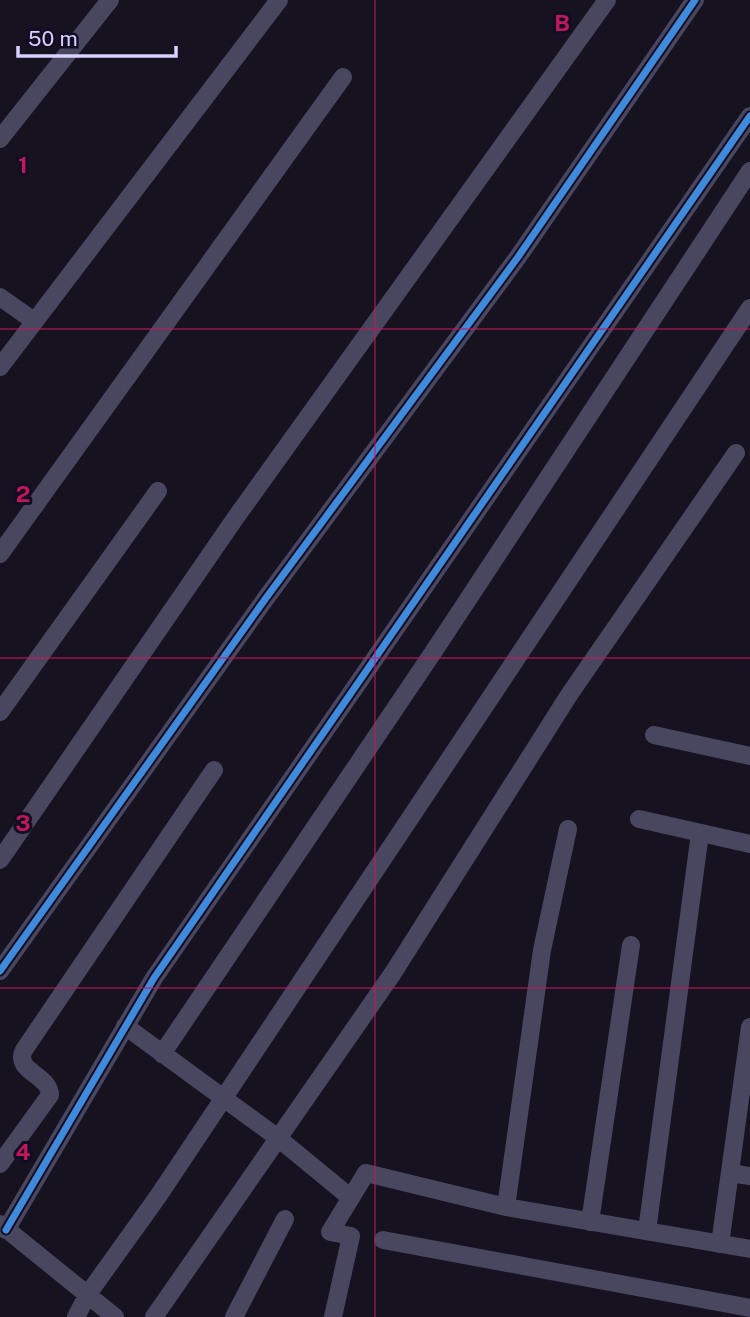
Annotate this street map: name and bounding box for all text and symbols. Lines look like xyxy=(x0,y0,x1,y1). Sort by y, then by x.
text: B xyxy=(554,9,570,36)
scale bar xyxy=(18,14,175,58)
text: 50 m xyxy=(28,26,78,51)
text: 1 xyxy=(18,151,28,178)
text: 2 xyxy=(16,480,30,507)
text: 3 xyxy=(15,809,31,836)
text: 4 xyxy=(15,1138,31,1165)

